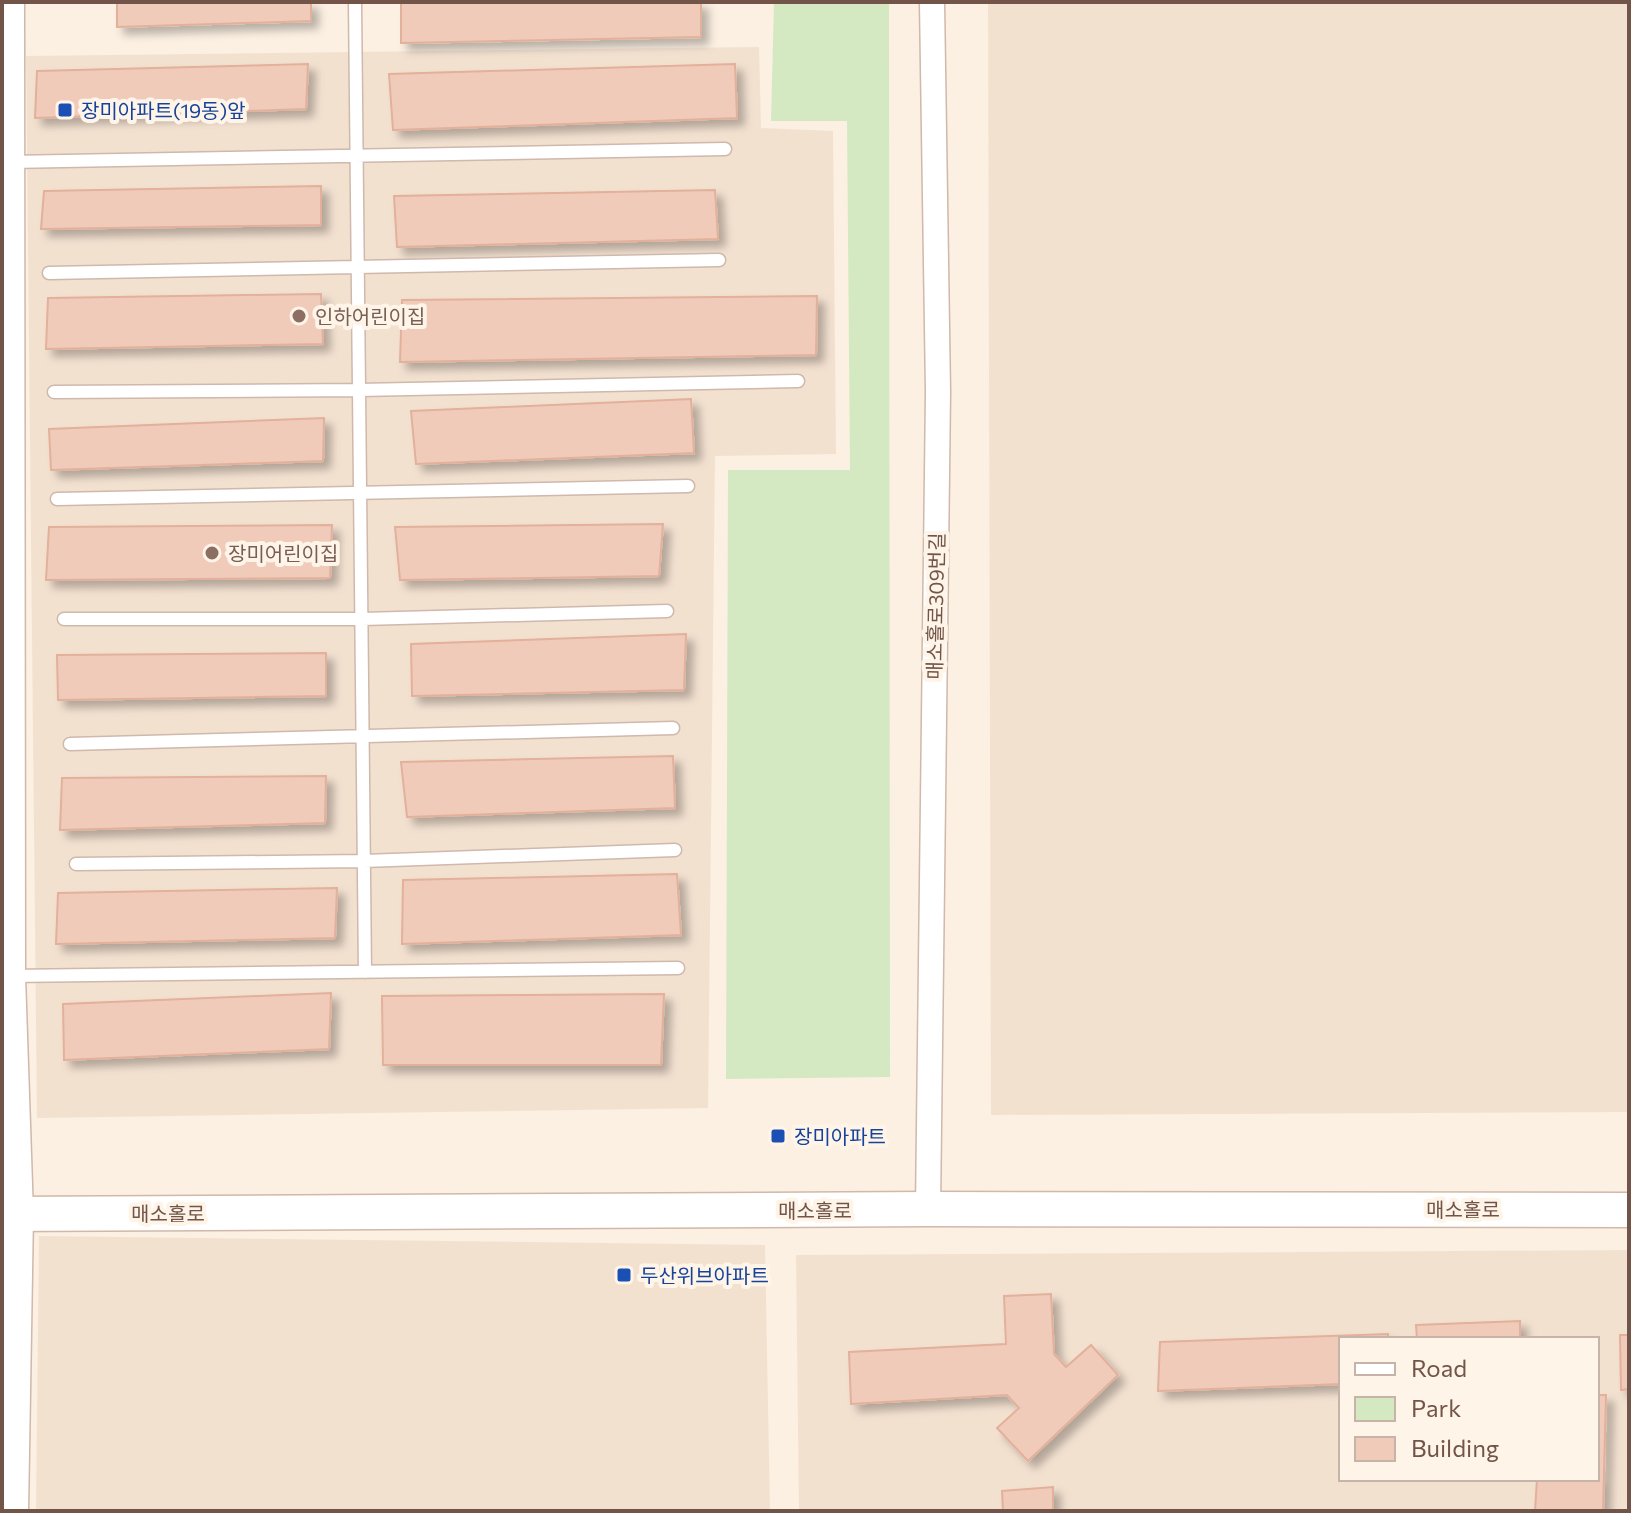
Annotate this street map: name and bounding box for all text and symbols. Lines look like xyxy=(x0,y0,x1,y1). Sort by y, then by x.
place label: 장미아파트(19동)앞 xyxy=(81,98,246,122)
marker: 장미아파트(19동)앞 xyxy=(56,101,74,119)
place label: 인하어린이집 xyxy=(315,304,425,328)
marker: 인하어린이집 xyxy=(290,307,308,325)
street label: 매소홀로309번길 xyxy=(922,532,948,680)
place label: 장미어린이집 xyxy=(228,541,338,565)
marker: 장미어린이집 xyxy=(203,544,221,562)
place label: 장미아파트 xyxy=(794,1124,886,1148)
marker: 장미아파트 xyxy=(769,1127,787,1145)
street label: 매소홀로 xyxy=(1426,1197,1500,1221)
street label: 매소홀로 xyxy=(778,1198,852,1222)
street label: 매소홀로 xyxy=(131,1201,205,1225)
place label: 두산위브아파트 xyxy=(640,1263,769,1287)
marker: 두산위브아파트 xyxy=(615,1266,633,1284)
legend xyxy=(1339,1337,1599,1481)
text: Road xyxy=(1411,1353,1467,1382)
text: Park xyxy=(1411,1393,1461,1422)
text: Building xyxy=(1411,1433,1499,1462)

